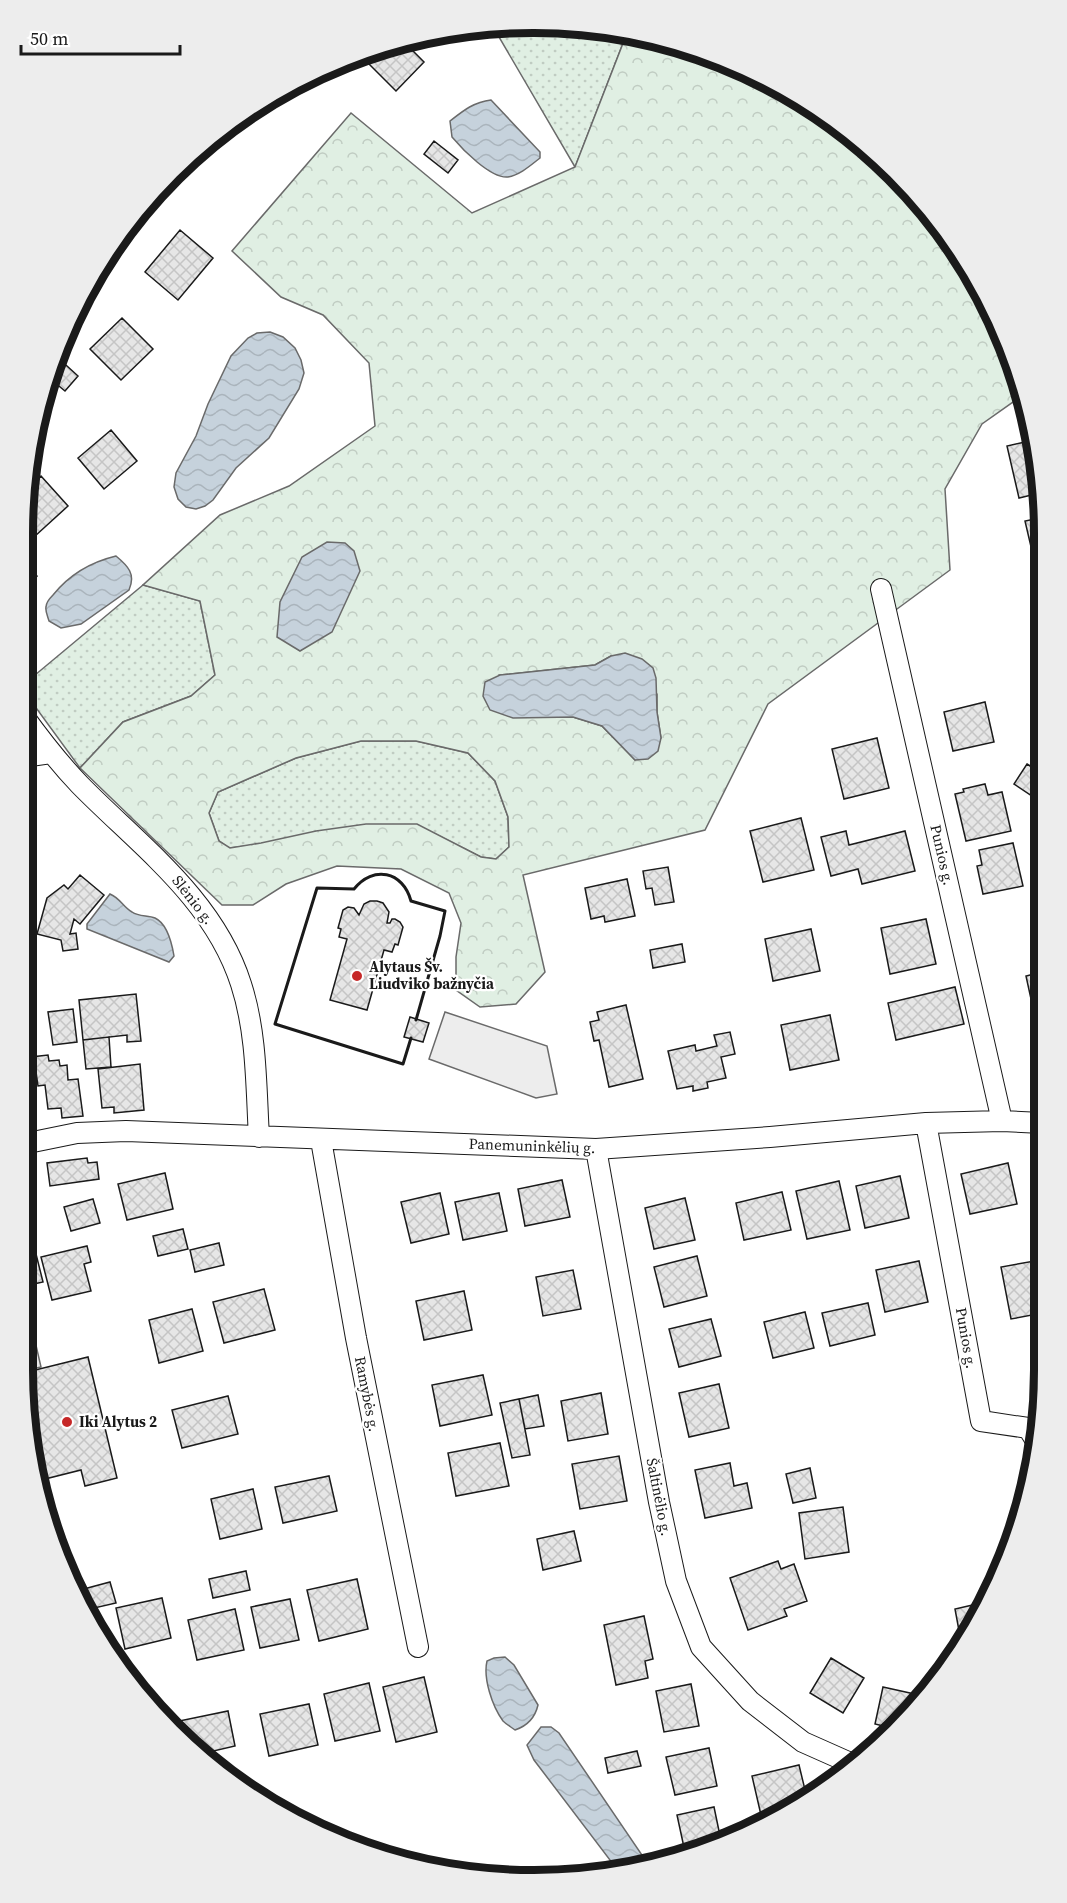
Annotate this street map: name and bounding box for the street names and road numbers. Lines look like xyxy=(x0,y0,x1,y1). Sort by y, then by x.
street label: Punios g. xyxy=(925,822,960,887)
street label: Slėnio g. xyxy=(168,871,219,929)
street label: Panemuninkėlių g. xyxy=(468,1133,596,1158)
street label: Punios g. xyxy=(951,1306,982,1370)
street label: Ramybės g. xyxy=(350,1354,385,1433)
street label: Šaltinėlio g. xyxy=(642,1456,677,1538)

